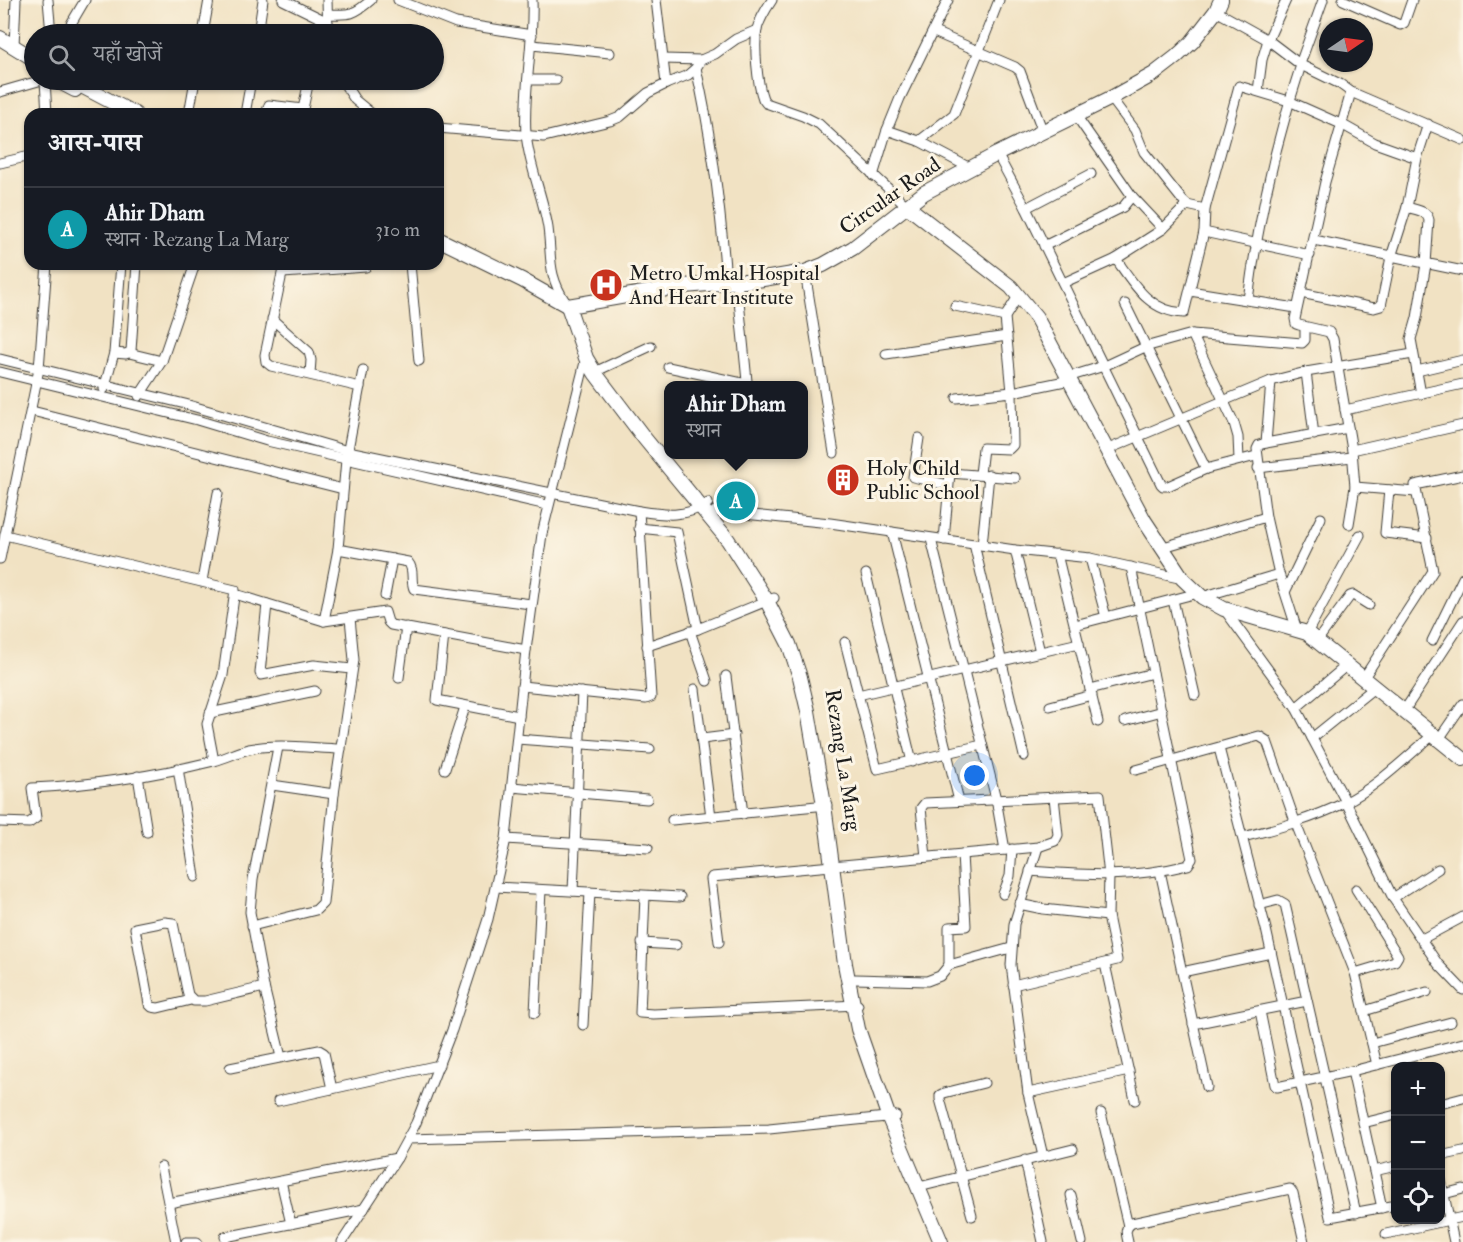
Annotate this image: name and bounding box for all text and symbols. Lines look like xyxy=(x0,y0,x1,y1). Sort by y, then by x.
north arrow xyxy=(1319,18,1373,72)
search box xyxy=(24,24,444,90)
text: यहाँ खोजें xyxy=(93,40,162,68)
icon: search xyxy=(45,41,78,74)
text: आस-पास xyxy=(48,127,142,159)
street label: Circular Road xyxy=(834,151,947,241)
text: Ahir Dham xyxy=(105,199,205,227)
text: A xyxy=(61,217,74,242)
text: 310 m xyxy=(375,217,420,242)
text: स्थान · Rezang La Marg xyxy=(105,227,289,252)
place label: Metro Umkal Hospital And Heart Institute xyxy=(628,260,820,311)
hospital icon: Metro Umkal Hospital And Heart Institute xyxy=(588,267,624,303)
popup xyxy=(664,381,808,459)
text: Ahir Dham xyxy=(686,390,786,418)
text: स्थान xyxy=(686,418,721,443)
place label: Holy Child Public School xyxy=(866,455,980,506)
building icon: Holy Child Public School xyxy=(825,462,861,498)
pin: A xyxy=(716,478,756,524)
street label: Rezang La Marg xyxy=(818,687,868,833)
your location xyxy=(960,761,989,790)
map controls xyxy=(1391,1062,1445,1224)
button: + xyxy=(1391,1062,1445,1116)
button: − xyxy=(1391,1116,1445,1170)
button: locate xyxy=(1391,1170,1445,1224)

